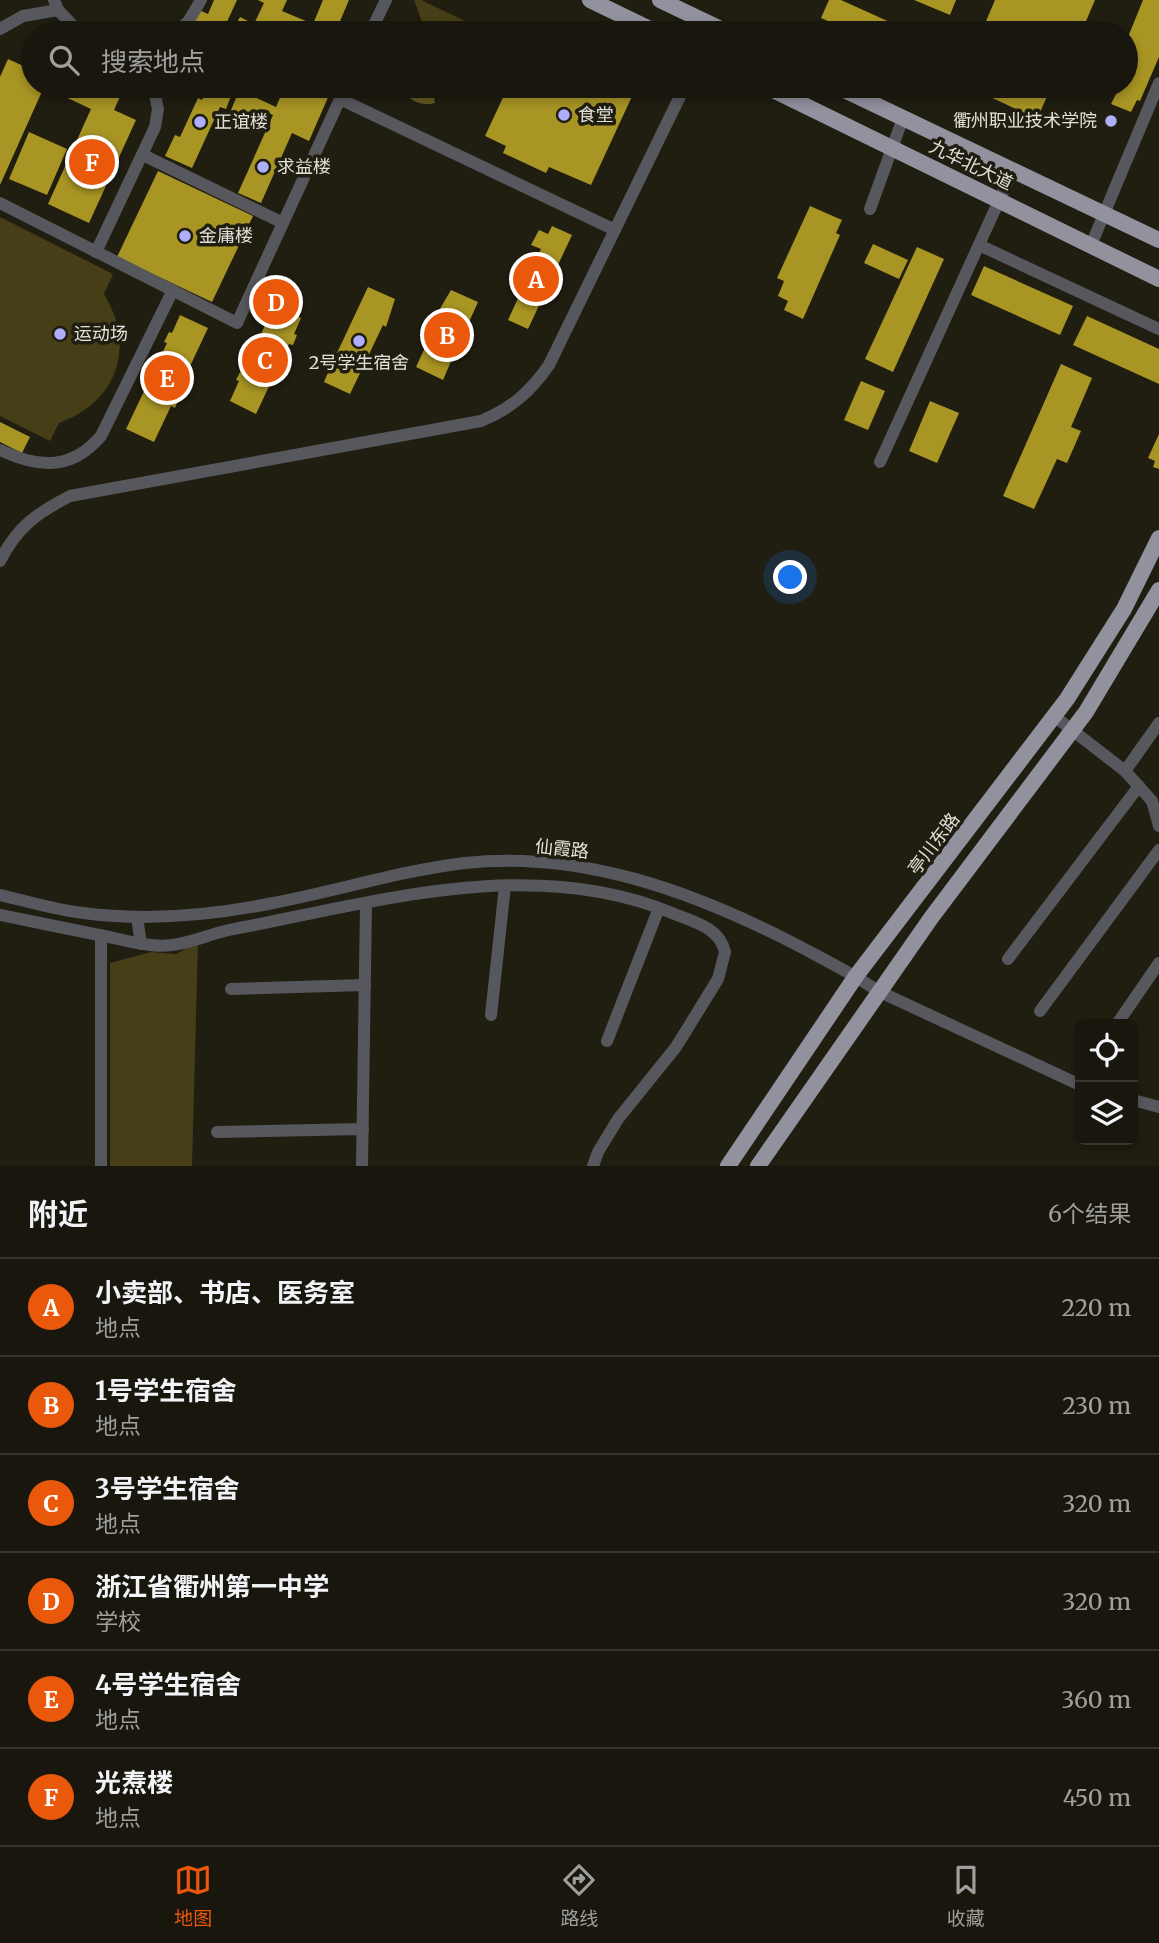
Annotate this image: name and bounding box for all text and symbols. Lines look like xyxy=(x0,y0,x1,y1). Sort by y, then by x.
search box xyxy=(21,21,1138,98)
icon: search xyxy=(45,41,83,79)
text: 搜索地点 xyxy=(101,45,205,78)
place label: 食堂 xyxy=(578,103,614,126)
marker: 食堂 xyxy=(556,107,572,123)
place label: 衢州职业技术学院 xyxy=(953,109,1097,132)
place label: 正谊楼 xyxy=(214,110,268,133)
marker: 衢州职业技术学院 xyxy=(1103,113,1119,129)
marker: 正谊楼 xyxy=(192,114,208,130)
street label: 九华北大道 xyxy=(926,134,1017,195)
pin: F xyxy=(69,136,115,188)
place label: 求益楼 xyxy=(277,155,331,178)
marker: 求益楼 xyxy=(255,159,271,175)
place label: 金庸楼 xyxy=(199,224,253,247)
marker: 金庸楼 xyxy=(177,228,193,244)
pin: A xyxy=(513,253,559,305)
pin: D xyxy=(253,276,299,328)
pin: B xyxy=(424,309,470,361)
place label: 运动场 xyxy=(74,322,128,345)
marker: 运动场 xyxy=(52,326,68,342)
marker: 2号学生宿舍 xyxy=(351,333,367,349)
pin: C xyxy=(242,334,288,386)
place label: 2号学生宿舍 xyxy=(309,351,409,374)
pin: E xyxy=(144,352,190,404)
your location xyxy=(773,560,807,594)
street label: 亭川东路 xyxy=(903,808,964,879)
street label: 仙霞路 xyxy=(534,834,590,863)
map controls xyxy=(1075,1019,1138,1145)
button: locate xyxy=(1075,1019,1138,1082)
button: layers xyxy=(1075,1082,1138,1145)
text: 附近 xyxy=(28,1195,88,1233)
text: 6个结果 xyxy=(1048,1199,1131,1228)
text: 小卖部、书店、医务室 xyxy=(95,1276,355,1309)
text: A xyxy=(43,1293,59,1322)
text: 220 m xyxy=(1061,1293,1131,1322)
text: 地点 xyxy=(95,1313,141,1342)
text: 1号学生宿舍 xyxy=(95,1374,237,1407)
text: B xyxy=(43,1391,59,1420)
text: 230 m xyxy=(1062,1391,1131,1420)
text: 地点 xyxy=(95,1411,141,1440)
text: 3号学生宿舍 xyxy=(95,1472,240,1505)
text: C xyxy=(43,1489,59,1518)
text: 320 m xyxy=(1062,1489,1131,1518)
text: 地点 xyxy=(95,1509,141,1538)
text: 浙江省衢州第一中学 xyxy=(95,1570,329,1603)
text: D xyxy=(42,1587,60,1616)
text: 320 m xyxy=(1062,1587,1131,1616)
text: 学校 xyxy=(95,1607,141,1636)
text: 4号学生宿舍 xyxy=(95,1668,242,1701)
text: E xyxy=(43,1685,59,1714)
text: 360 m xyxy=(1061,1685,1131,1714)
text: 地点 xyxy=(95,1705,141,1734)
text: 光焘楼 xyxy=(95,1766,173,1799)
text: F xyxy=(44,1783,58,1812)
text: 450 m xyxy=(1063,1783,1131,1812)
text: 地点 xyxy=(95,1803,141,1832)
tab: 地图 xyxy=(174,1861,212,1930)
tab: 路线 xyxy=(560,1861,599,1930)
tab: 收藏 xyxy=(947,1861,985,1930)

